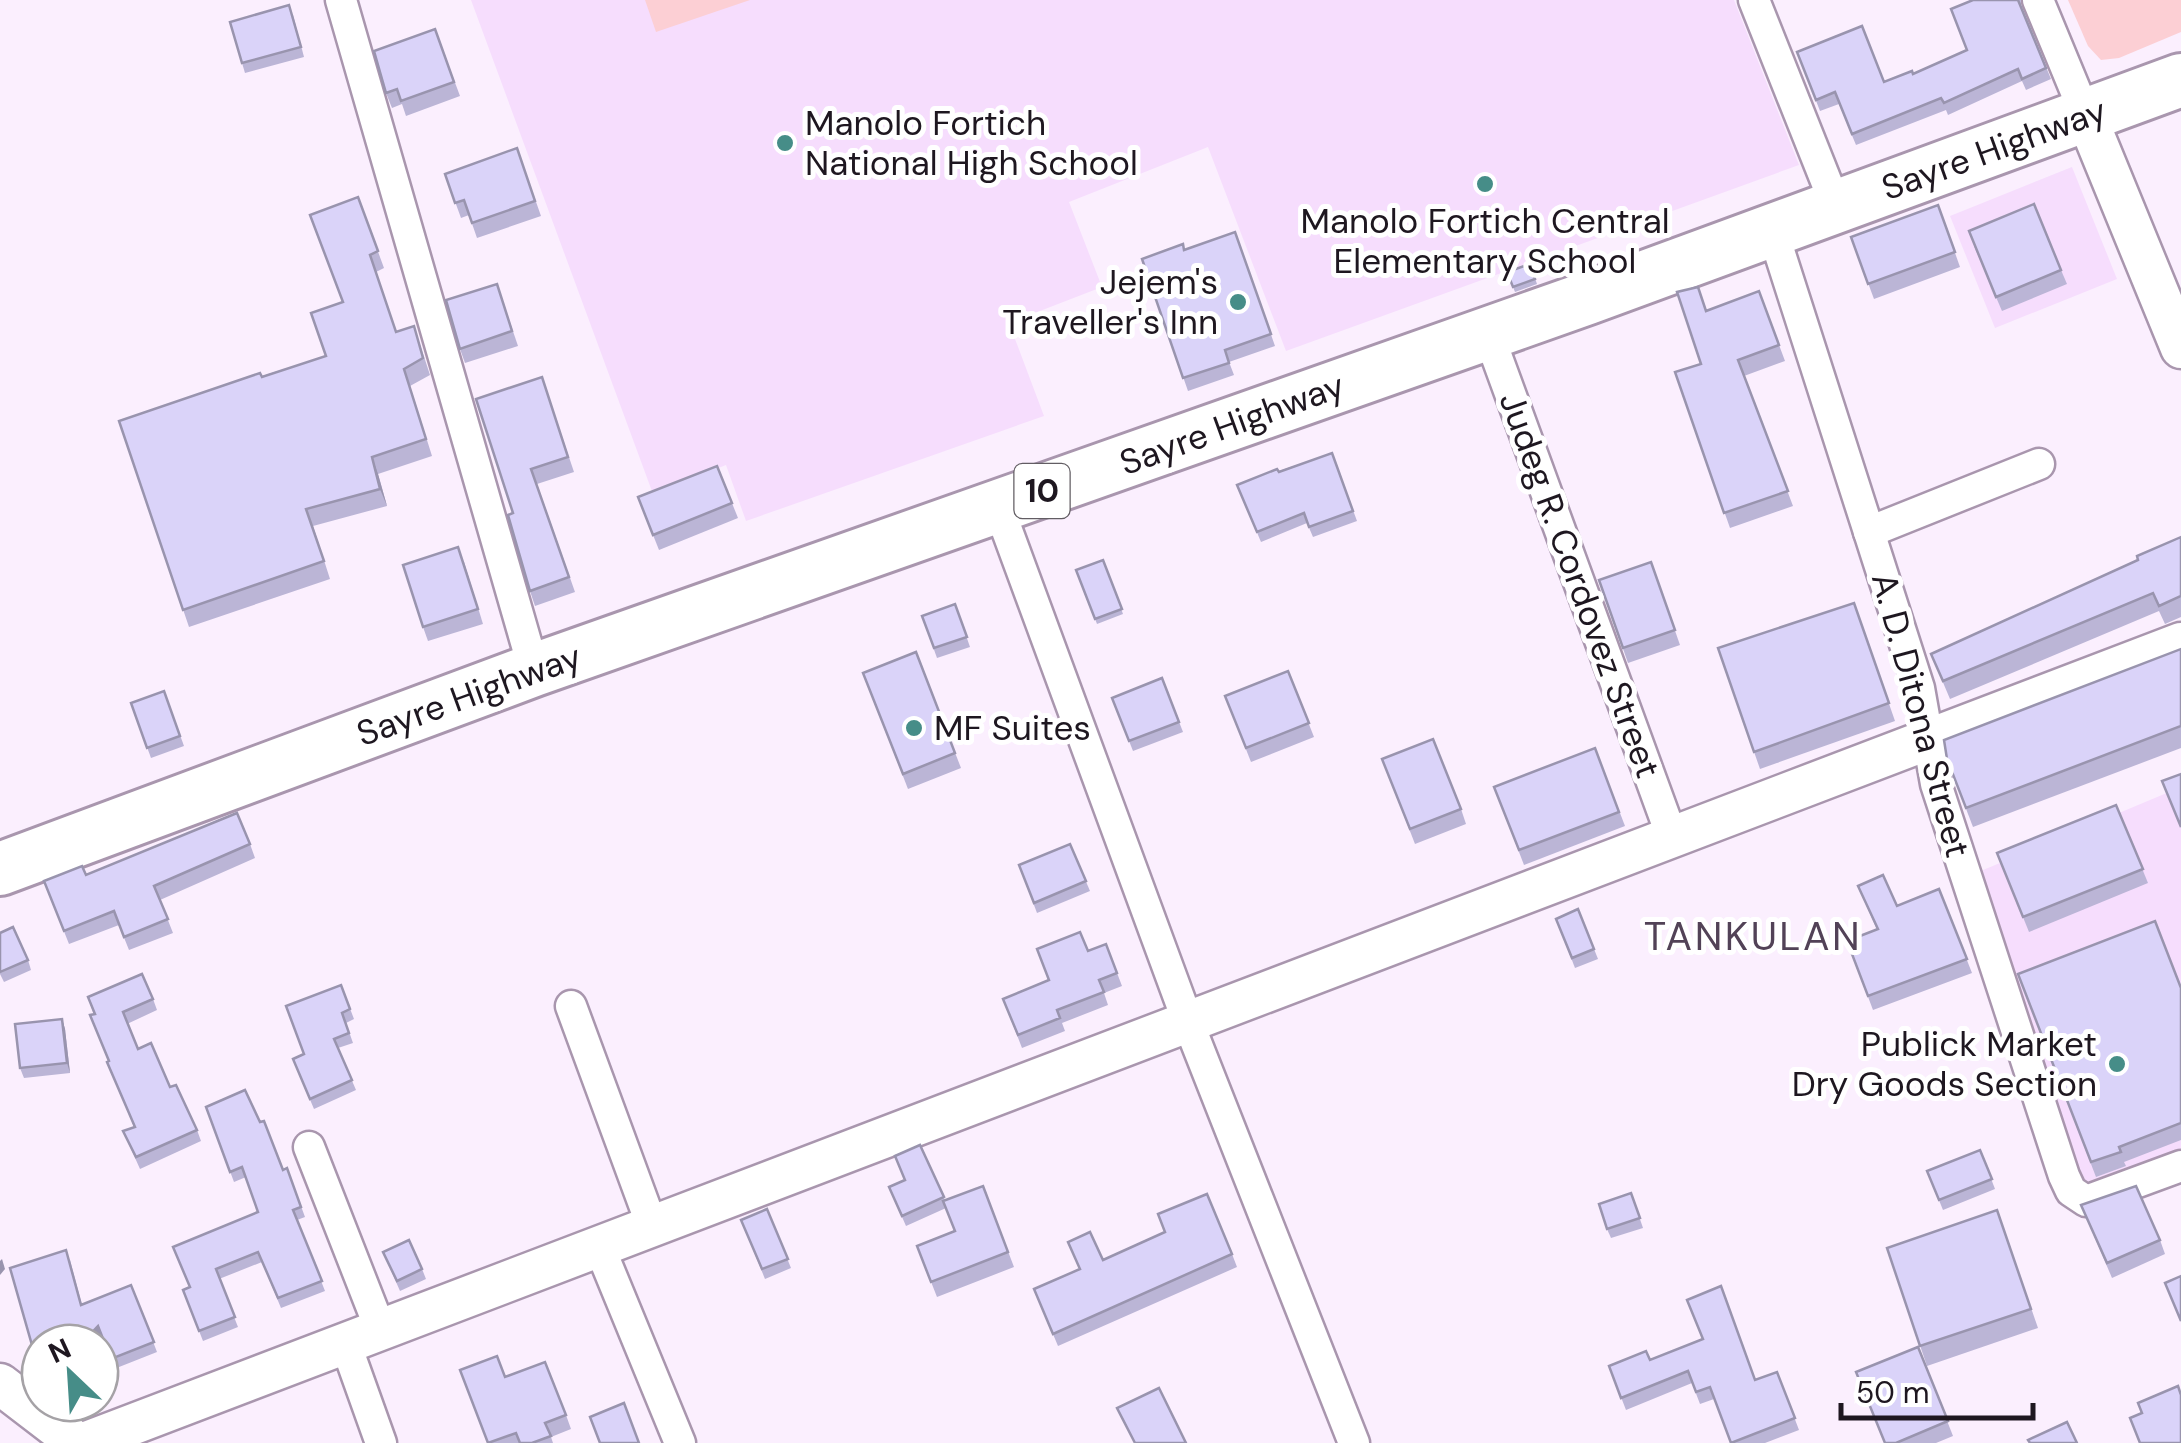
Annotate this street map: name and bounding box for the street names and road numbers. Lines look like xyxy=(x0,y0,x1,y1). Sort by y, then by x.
street label: Sayre Highway xyxy=(1875,87,2113,211)
street label: Sayre Highway xyxy=(1113,362,1351,486)
street label: Judeg R. Cordovez Street xyxy=(1489,386,1671,784)
road number: 10 xyxy=(1014,464,1070,518)
street label: A. D. Ditona Street xyxy=(1861,568,1981,862)
street label: Sayre Highway xyxy=(350,633,588,757)

